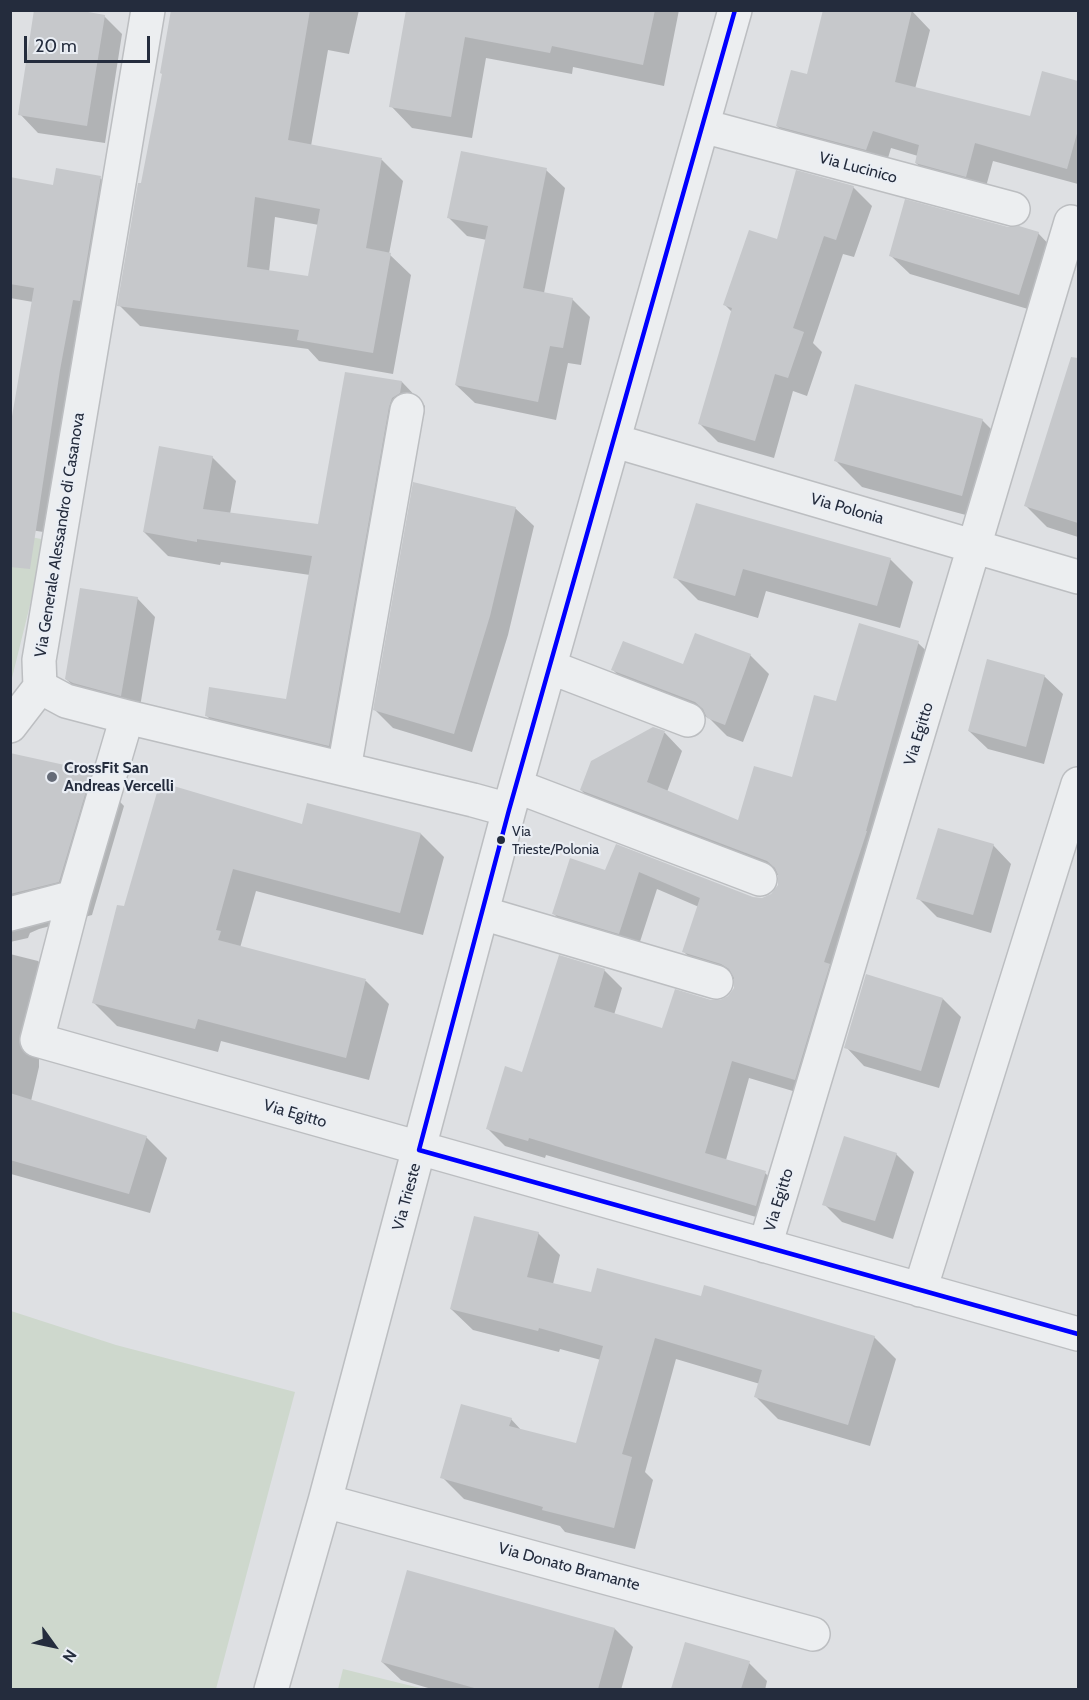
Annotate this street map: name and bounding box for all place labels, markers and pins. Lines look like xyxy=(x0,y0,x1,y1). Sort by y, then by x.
place label: CrossFit San Andreas Vercelli xyxy=(64,758,174,796)
marker: CrossFit San Andreas Vercelli xyxy=(45,770,59,784)
place label: Via Trieste/Polonia xyxy=(512,824,599,856)
marker: Via Trieste/Polonia xyxy=(495,834,507,846)

